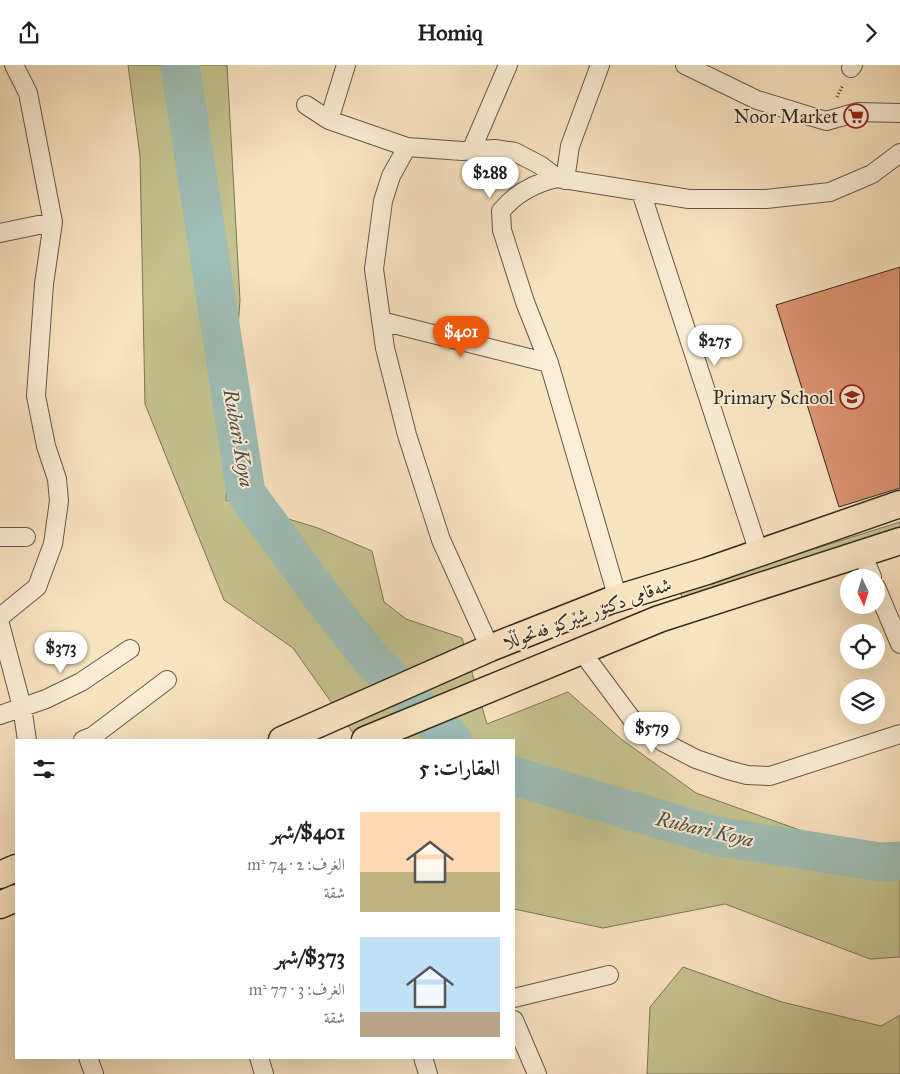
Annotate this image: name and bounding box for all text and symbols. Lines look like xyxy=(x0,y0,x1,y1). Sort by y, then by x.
icon: share xyxy=(15,19,43,47)
text: Homiq xyxy=(418,19,482,46)
icon: forward xyxy=(857,19,885,47)
supermarket icon: Noor Market xyxy=(843,103,869,129)
place label: Noor Market xyxy=(734,105,838,128)
pin: $288 xyxy=(460,157,520,199)
text: $288 xyxy=(473,163,507,182)
pin: $401 xyxy=(431,315,491,358)
text: $401 xyxy=(444,322,478,341)
pin: $275 xyxy=(685,325,745,367)
text: $275 xyxy=(698,331,732,350)
school or university icon: Primary School xyxy=(839,384,865,410)
water label: Rubari Koya xyxy=(218,386,259,489)
place label: Primary School xyxy=(713,386,835,409)
north arrow xyxy=(840,569,885,614)
map controls xyxy=(840,569,885,724)
street label: شەقامی دکتۆر شێرکۆ فەتحوڵڵا xyxy=(500,572,675,656)
button: locate xyxy=(840,624,885,669)
pin: $373 xyxy=(31,631,91,674)
text: $373 xyxy=(46,638,76,657)
button: layers xyxy=(840,679,885,724)
pin: $579 xyxy=(622,711,682,754)
text: $579 xyxy=(635,718,669,737)
icon: filters xyxy=(30,755,58,783)
text: العقارات: 5 xyxy=(419,755,500,781)
water label: Rubari Koya xyxy=(653,806,756,852)
text: $401/شهر xyxy=(271,819,345,845)
icon: home xyxy=(400,832,460,892)
text: الغرف: 2 · 74 m² xyxy=(247,855,345,874)
text: شقة xyxy=(324,883,345,902)
text: $373/شهر xyxy=(275,944,345,970)
icon: home xyxy=(400,957,460,1017)
text: الغرف: 3 · 77 m² xyxy=(249,980,345,999)
text: شقة xyxy=(324,1008,345,1027)

